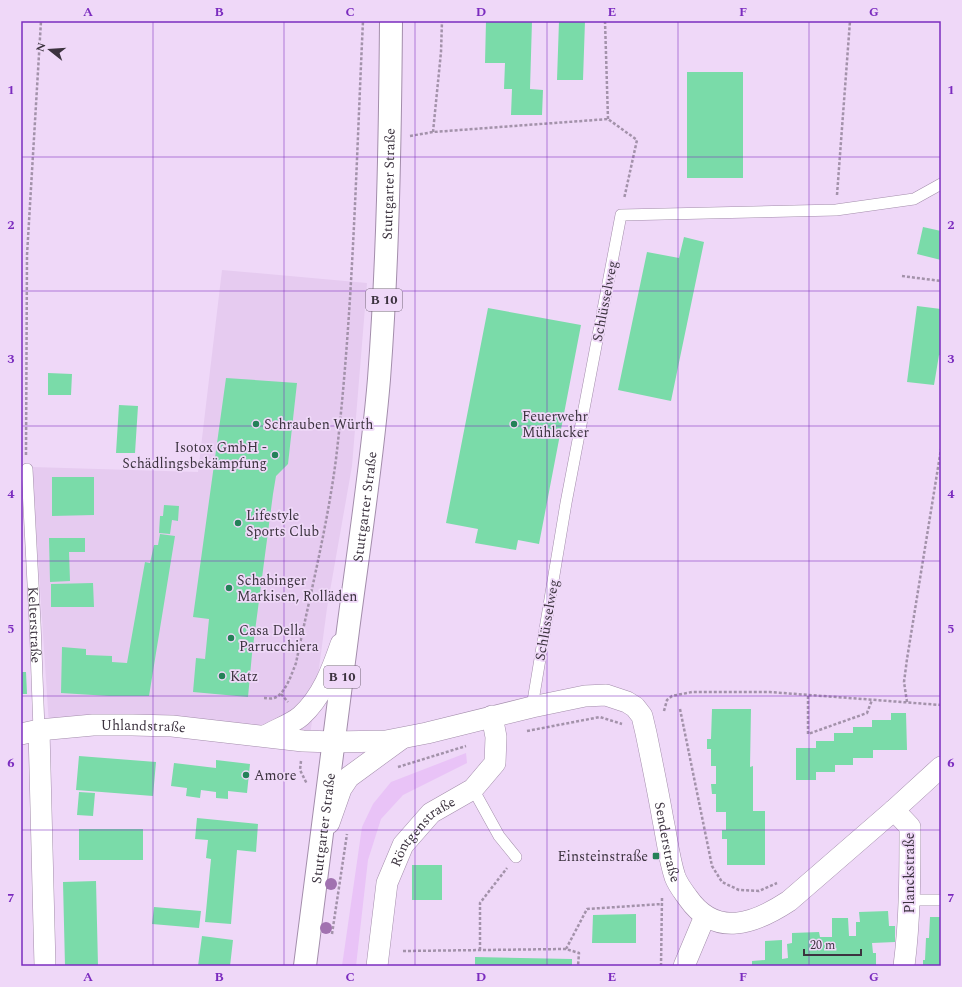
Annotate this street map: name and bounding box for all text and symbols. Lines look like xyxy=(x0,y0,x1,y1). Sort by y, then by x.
text: A xyxy=(83,2,93,22)
text: B xyxy=(214,2,224,22)
text: C xyxy=(345,2,355,22)
text: D xyxy=(476,2,486,22)
text: E xyxy=(608,2,617,22)
text: F xyxy=(739,2,747,22)
text: G xyxy=(869,2,879,22)
north arrow xyxy=(30,30,70,70)
text: N xyxy=(31,40,50,54)
text: 1 xyxy=(7,80,15,100)
text: 1 xyxy=(947,80,955,100)
street label: Stuttgarter Straße xyxy=(376,128,400,240)
text: 2 xyxy=(7,215,15,235)
text: 2 xyxy=(947,215,955,235)
street label: Schlüsselweg xyxy=(587,259,623,343)
road number: B 10 xyxy=(366,289,402,311)
text: 3 xyxy=(7,349,15,369)
text: 3 xyxy=(947,349,955,369)
place label: Feuerwehr Mühlacker xyxy=(522,406,589,443)
place label: Schrauben Würth xyxy=(264,414,373,435)
marker: Schrauben Würth xyxy=(251,419,261,429)
marker: Feuerwehr Mühlacker xyxy=(509,419,519,429)
place label: Isotox GmbH - Schädlingsbekämpfung xyxy=(122,437,267,474)
marker: Isotox GmbH - Schädlingsbekämpfung xyxy=(270,450,280,460)
street label: Stuttgarter Straße xyxy=(347,450,382,563)
text: 4 xyxy=(7,484,15,504)
text: 4 xyxy=(947,484,955,504)
place label: Lifestyle Sports Club xyxy=(246,505,319,542)
marker: Lifestyle Sports Club xyxy=(233,518,243,528)
place label: Schabinger Markisen, Rolläden xyxy=(237,570,357,607)
street label: Schlüsselweg xyxy=(530,578,564,662)
marker: Schabinger Markisen, Rolläden xyxy=(224,583,234,593)
street label: Kelterstraße xyxy=(23,586,47,664)
text: 5 xyxy=(7,619,15,639)
text: 5 xyxy=(947,619,955,639)
place label: Casa Della Parrucchiera xyxy=(239,620,319,657)
marker: Casa Della Parrucchiera xyxy=(226,633,236,643)
place label: Katz xyxy=(230,666,258,687)
road number: B 10 xyxy=(324,666,360,688)
marker: Katz xyxy=(217,671,227,681)
street label: Uhlandstraße xyxy=(101,714,187,738)
text: 6 xyxy=(7,753,15,773)
text: 6 xyxy=(947,753,955,773)
place label: Amore xyxy=(254,765,297,786)
marker: Amore xyxy=(241,770,251,780)
street label: Stuttgarter Straße xyxy=(305,771,341,885)
street label: Röntgenstraße xyxy=(385,791,459,870)
street label: Senderstraße xyxy=(649,800,687,886)
street label: Planckstraße xyxy=(899,832,920,914)
place label: Einsteinstraße xyxy=(557,846,648,867)
marker: Einsteinstraße xyxy=(651,851,661,861)
text: 7 xyxy=(7,888,15,908)
text: 7 xyxy=(947,888,955,908)
scale bar xyxy=(804,931,861,957)
text: 20 m xyxy=(810,936,835,955)
text: A xyxy=(83,967,93,987)
text: B xyxy=(214,967,224,987)
text: C xyxy=(345,967,355,987)
text: D xyxy=(476,967,486,987)
text: E xyxy=(608,967,617,987)
text: F xyxy=(739,967,747,987)
text: G xyxy=(869,967,879,987)

